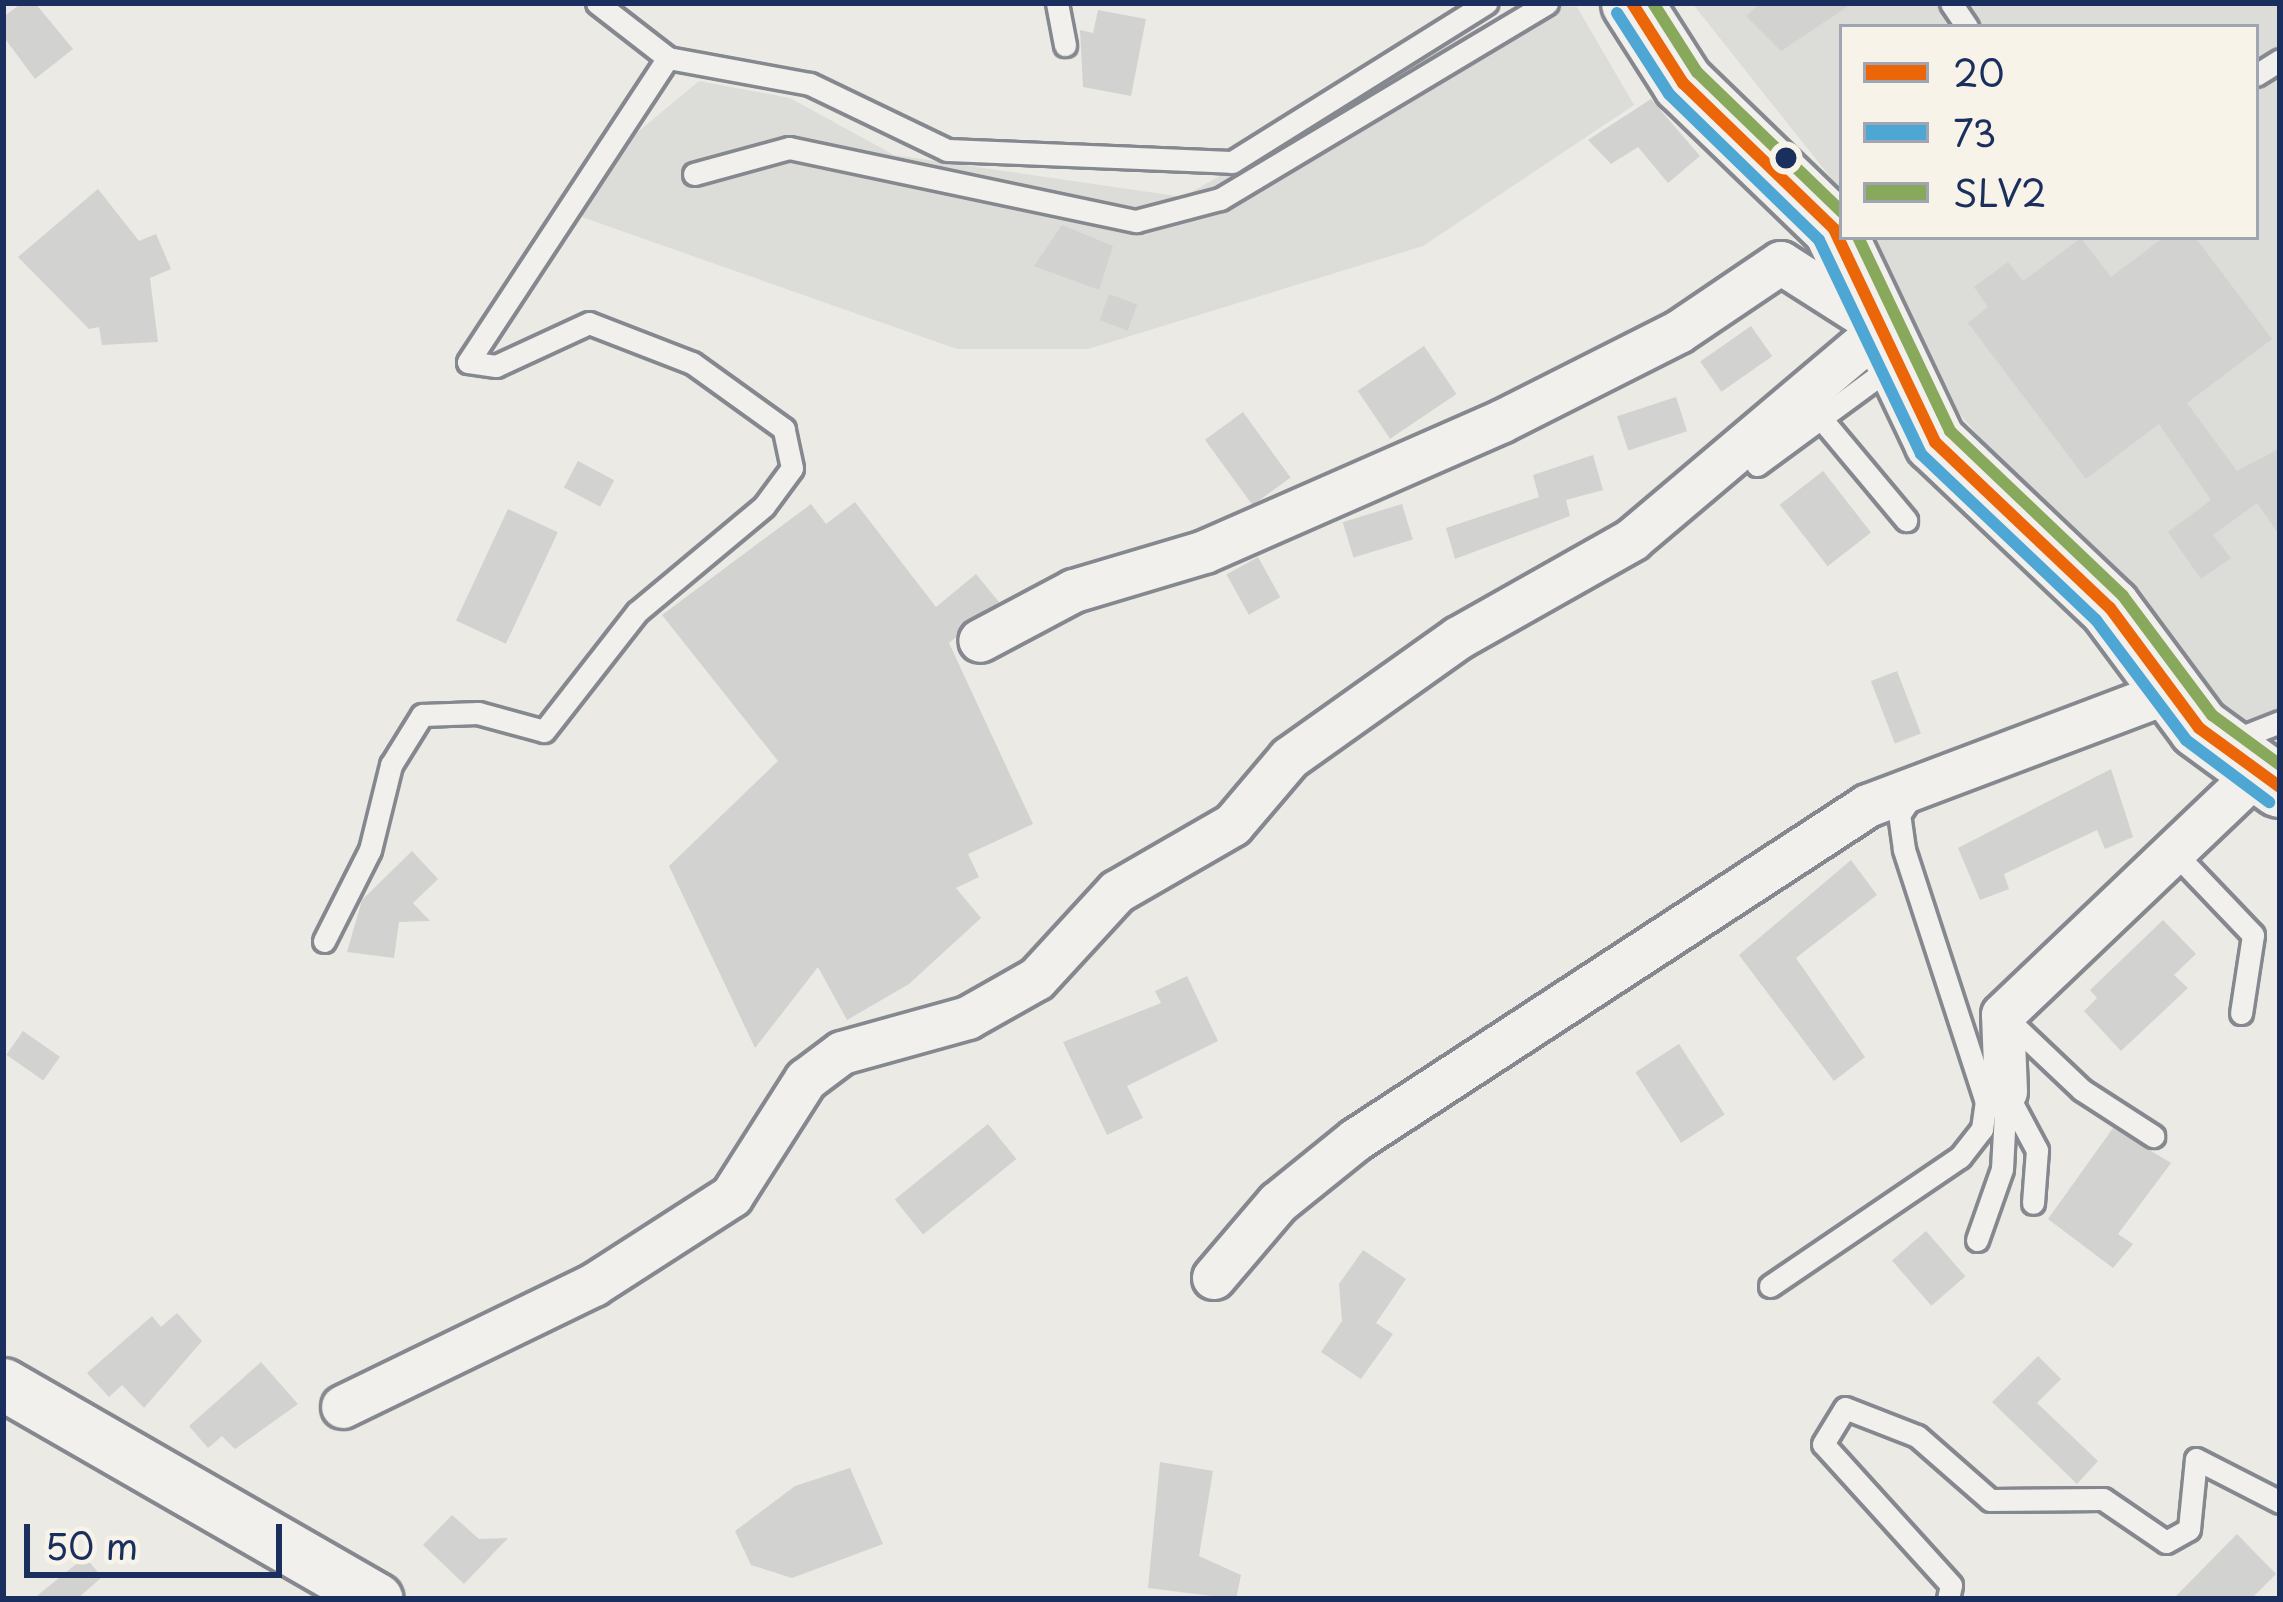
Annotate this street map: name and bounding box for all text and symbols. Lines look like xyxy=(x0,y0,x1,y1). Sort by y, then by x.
legend xyxy=(1839,24,2259,240)
text: 20 xyxy=(1953,45,2004,99)
text: 73 xyxy=(1953,105,1996,159)
unlabelled marker xyxy=(1775,147,1797,169)
text: SLV2 xyxy=(1953,165,2047,219)
scale bar xyxy=(30,1500,288,1574)
text: 50 m xyxy=(45,1518,138,1572)

